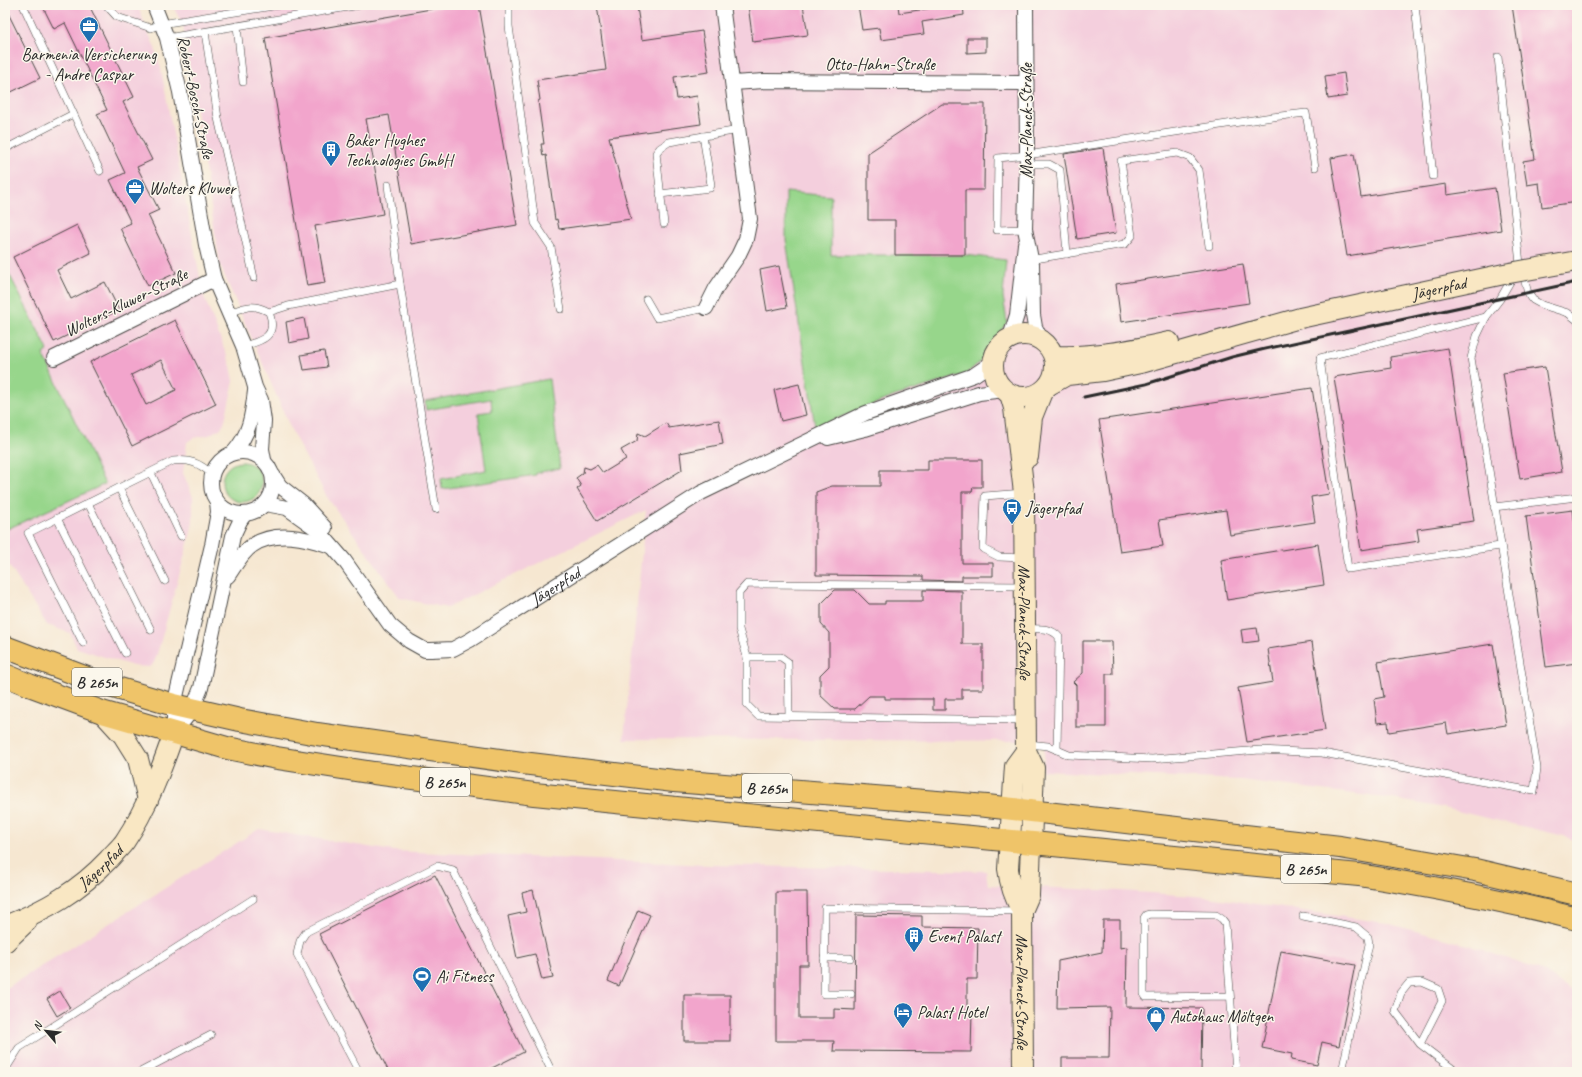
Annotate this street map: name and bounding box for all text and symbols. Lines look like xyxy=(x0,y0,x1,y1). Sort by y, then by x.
office icon: Barmenia Versicherung - Andre Caspar xyxy=(78,15,100,43)
street label: Robert-Bosch-Straße xyxy=(172,34,219,162)
place label: Barmenia Versicherung - Andre Caspar xyxy=(22,44,157,85)
street label: Otto-Hahn-Straße xyxy=(825,54,936,75)
street label: Max-Planck-Straße xyxy=(1016,62,1037,179)
place label: Baker Hughes Technologies GmbH xyxy=(345,130,455,171)
building icon: Baker Hughes Technologies GmbH xyxy=(320,139,342,167)
office icon: Wolters Kluwer xyxy=(124,177,146,205)
place label: Wolters Kluwer xyxy=(149,178,237,199)
street label: Wolters-Kluwer-Straße xyxy=(62,263,192,341)
street label: Jägerpfad xyxy=(1409,272,1471,305)
bus stop icon: Jägerpfad xyxy=(1001,497,1023,525)
place label: Jägerpfad xyxy=(1025,498,1085,519)
street label: Jägerpfad xyxy=(526,561,587,611)
street label: Max-Planck-Straße xyxy=(1014,564,1035,681)
road number: B 265n xyxy=(72,668,122,696)
road number: B 265n xyxy=(420,768,470,796)
road number: B 265n xyxy=(742,774,792,802)
street label: Jägerpfad xyxy=(73,838,130,895)
road number: B 265n xyxy=(1281,855,1331,883)
building icon: Event Palast xyxy=(903,925,925,953)
place label: Event Palast xyxy=(928,926,1003,947)
street label: Max-Planck-Straße xyxy=(1011,934,1033,1051)
sports icon: Ai Fitness xyxy=(411,965,433,993)
place label: Ai Fitness xyxy=(436,966,495,987)
hotel icon: Palast Hotel xyxy=(892,1001,914,1029)
place label: Palast Hotel xyxy=(917,1002,990,1023)
shop icon: Autohaus Möltgen xyxy=(1145,1005,1167,1033)
place label: Autohaus Möltgen xyxy=(1170,1006,1274,1027)
north arrow xyxy=(26,1011,66,1051)
text: N xyxy=(29,1018,46,1033)

